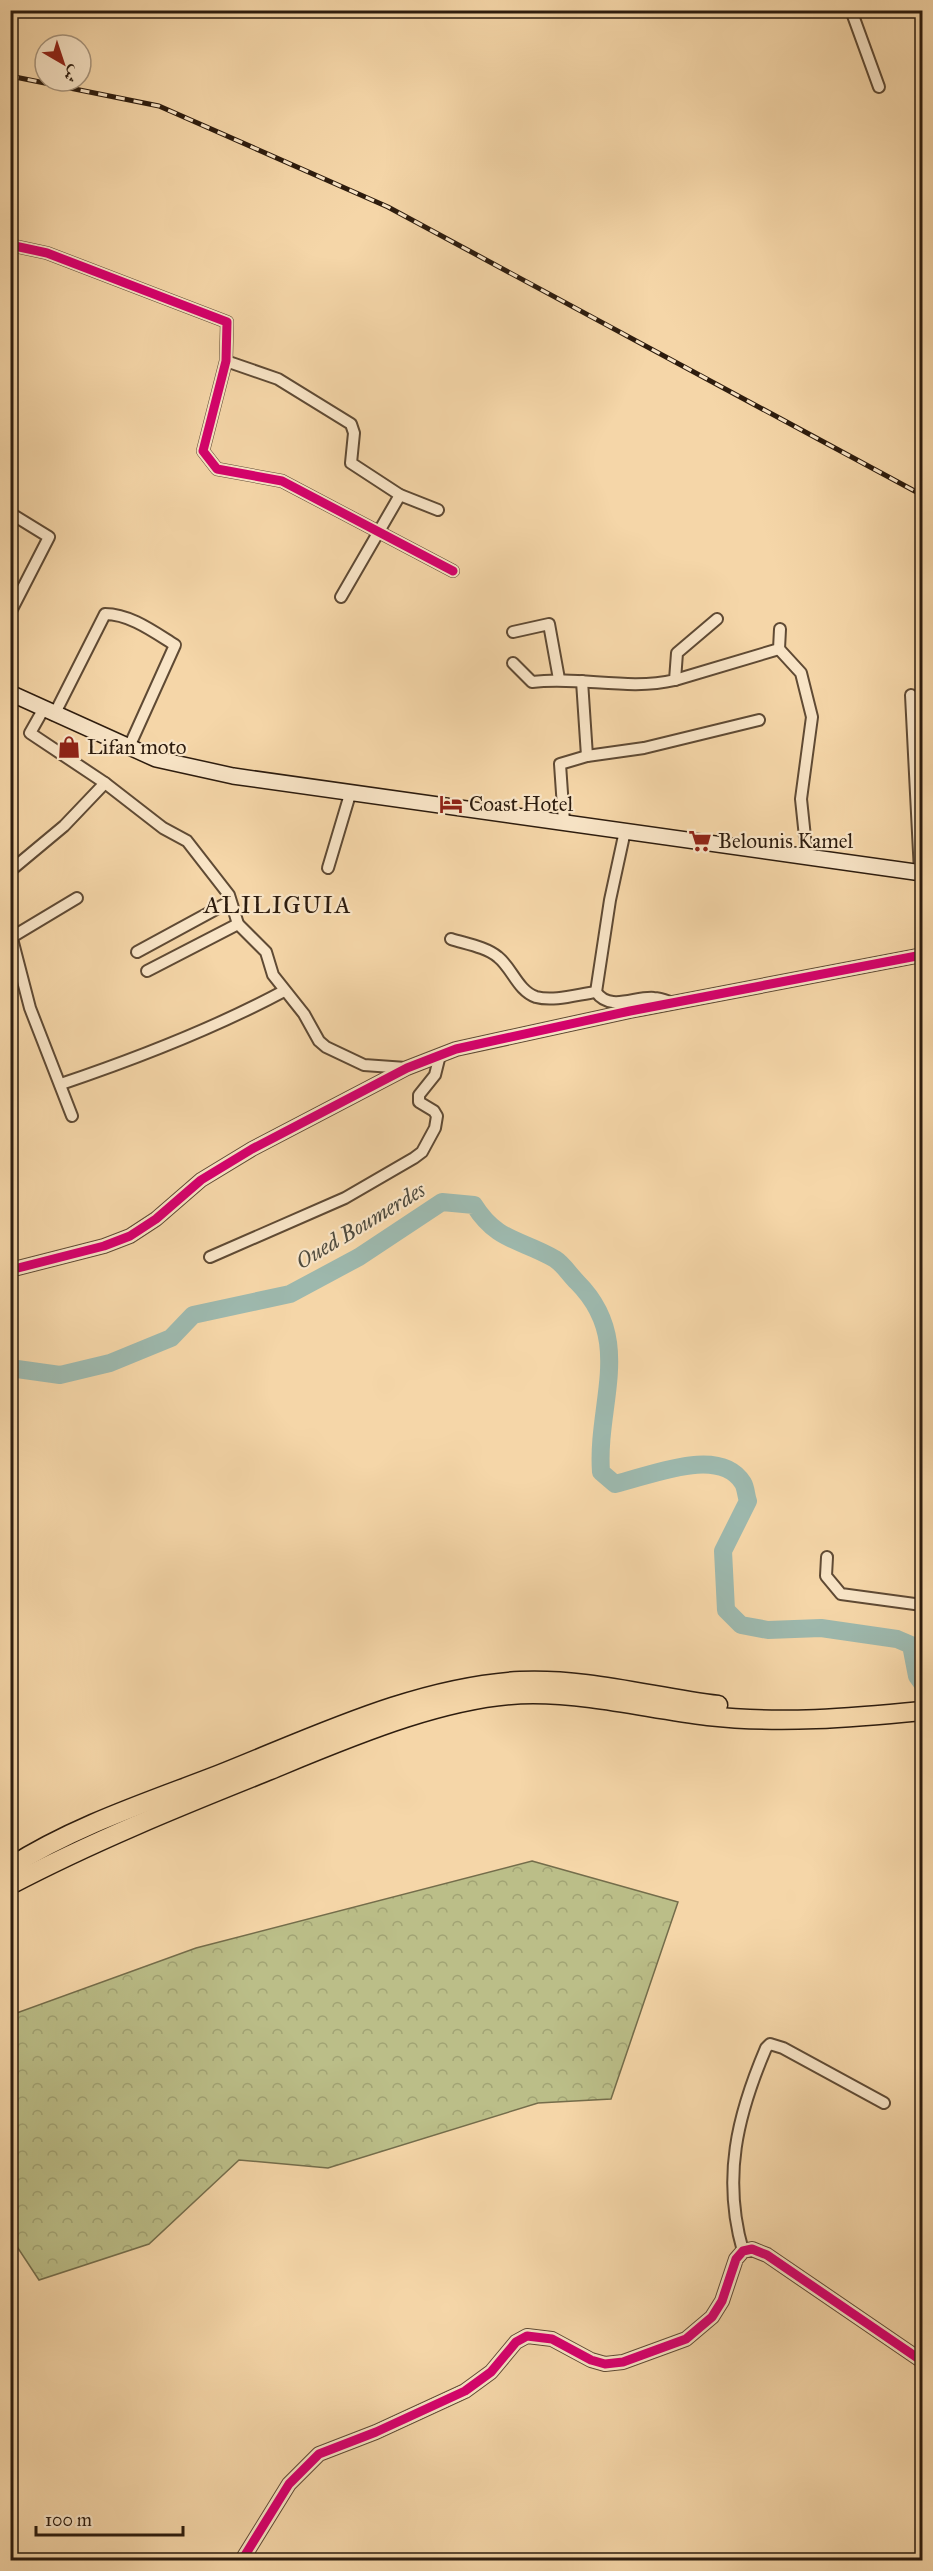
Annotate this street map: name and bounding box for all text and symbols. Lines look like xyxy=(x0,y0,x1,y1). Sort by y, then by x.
north arrow xyxy=(33,33,93,93)
text: ش xyxy=(60,62,84,87)
shop icon: Lifan moto xyxy=(56,734,82,760)
place label: Lifan moto xyxy=(87,734,187,760)
hotel icon: Coast Hotel xyxy=(438,791,464,817)
place label: Coast Hotel xyxy=(469,791,573,817)
supermarket icon: Belounis Kamel xyxy=(687,828,713,854)
place label: Belounis Kamel xyxy=(718,828,854,854)
district label: ALILIGUIA xyxy=(203,890,352,920)
water label: Oued Boumerdes xyxy=(290,1176,431,1275)
scale bar xyxy=(36,2499,183,2537)
text: 100 m xyxy=(45,2509,92,2531)

